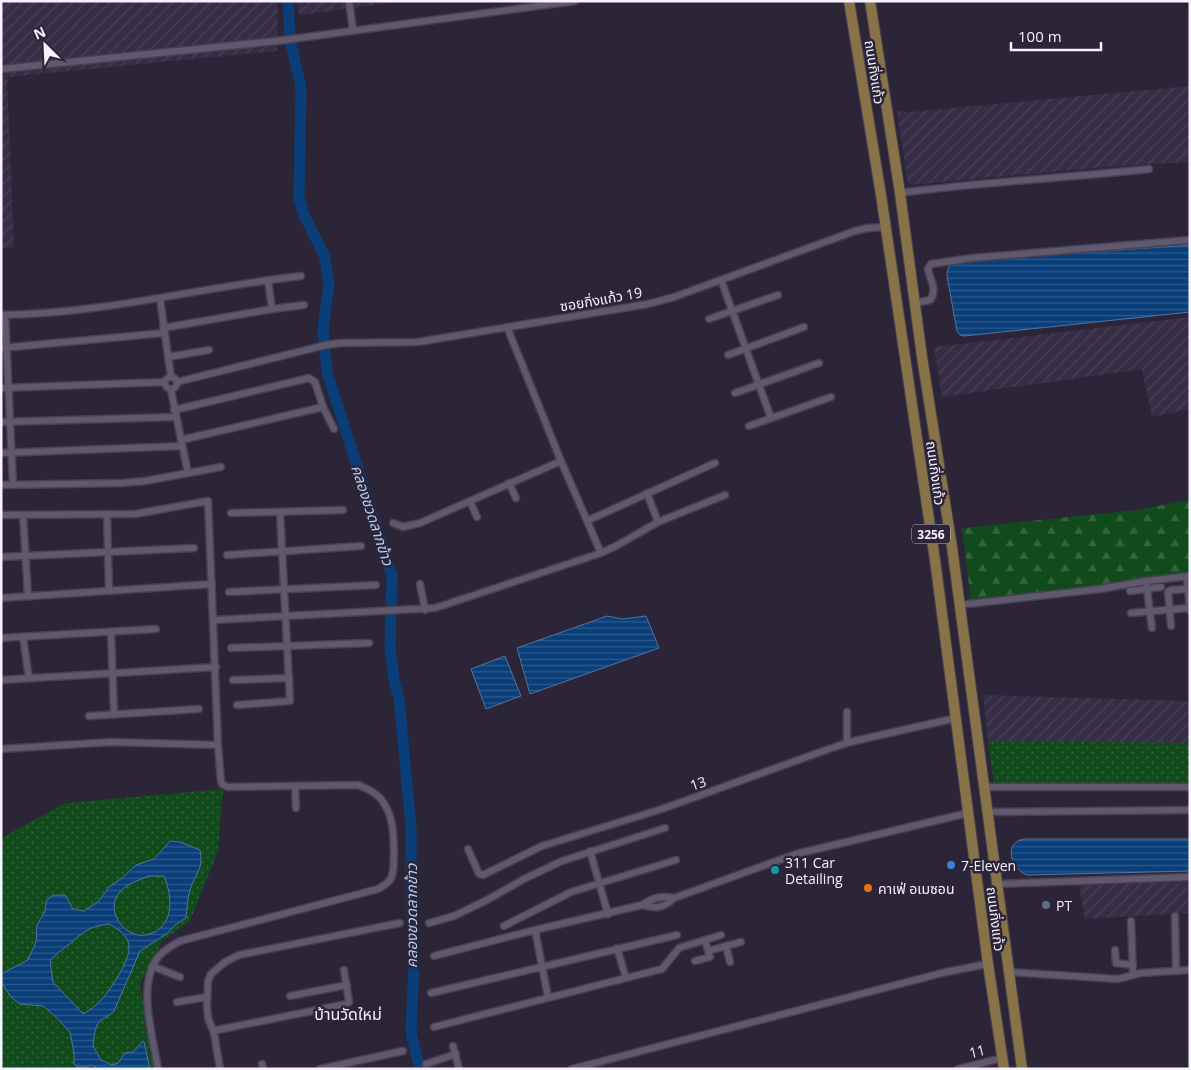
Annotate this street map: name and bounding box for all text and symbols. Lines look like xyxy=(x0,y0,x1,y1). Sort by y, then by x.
north arrow xyxy=(20,20,70,70)
scale bar xyxy=(1011,20,1101,52)
text: N xyxy=(30,22,49,44)
text: 100 m xyxy=(1018,26,1062,46)
street label: ถนนกิ่งแก้ว xyxy=(861,39,889,105)
street label: ซอยกิ่งแก้ว 19 xyxy=(559,282,643,316)
street label: ถนนกิ่งแก้ว xyxy=(922,440,950,506)
water label: คลองชวดลากข้าว xyxy=(347,462,399,568)
road number: 3256 xyxy=(912,524,950,544)
street label: 13 xyxy=(687,771,709,795)
place label: 311 Car Detailing xyxy=(785,853,843,888)
place label: 7-Eleven xyxy=(961,856,1016,875)
marker: 7-Eleven xyxy=(945,859,957,871)
water label: คลองชวดลากข้าว xyxy=(401,863,421,968)
marker: 311 Car Detailing xyxy=(769,864,781,876)
place label: คาเฟ่ อเมซอน xyxy=(878,879,955,898)
marker: คาเฟ่ อเมซอน xyxy=(862,882,874,894)
street label: ถนนกิ่งแก้ว xyxy=(983,886,1009,952)
place label: PT xyxy=(1056,896,1072,915)
marker: PT xyxy=(1040,899,1052,911)
district label: บ้านวัดใหม่ xyxy=(314,1003,382,1025)
street label: 11 xyxy=(967,1040,987,1062)

